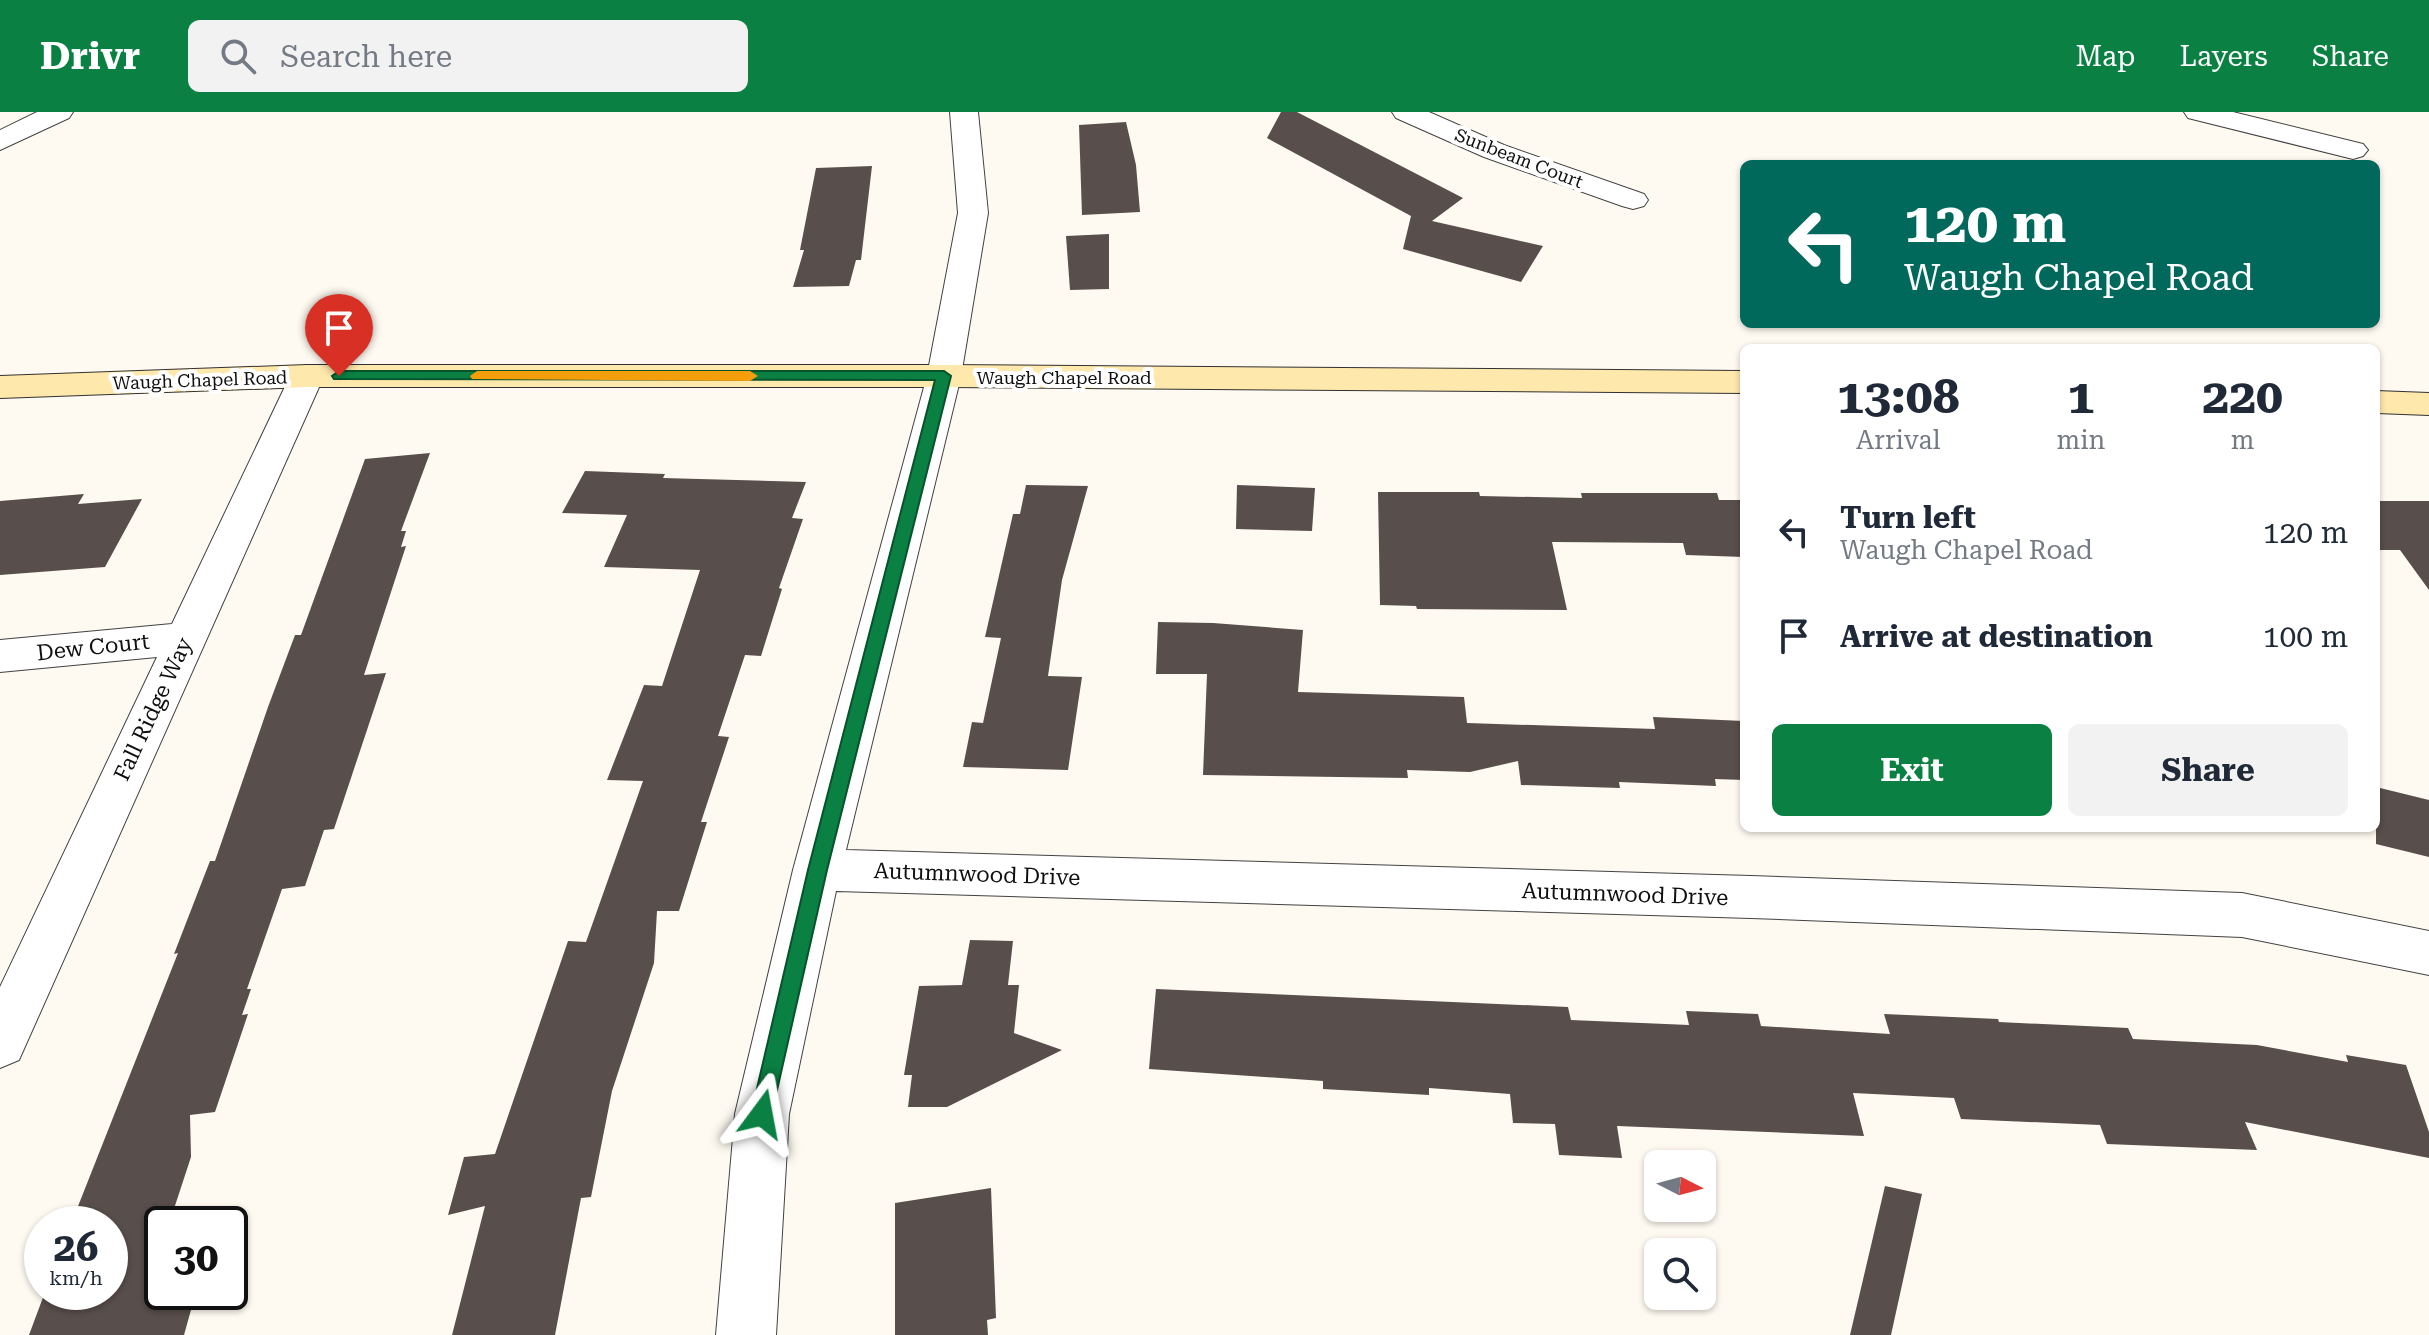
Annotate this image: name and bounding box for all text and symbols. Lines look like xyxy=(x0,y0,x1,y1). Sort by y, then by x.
search box xyxy=(188,20,748,92)
text: Drivr xyxy=(40,34,140,78)
icon: search xyxy=(216,34,260,78)
text: Search here xyxy=(280,39,452,74)
text: Map xyxy=(2076,40,2135,73)
text: Layers xyxy=(2179,40,2268,73)
text: Share xyxy=(2312,40,2389,73)
street label: Sunbeam Court xyxy=(1452,124,1586,192)
text: 120 m xyxy=(1904,190,2066,256)
icon: left xyxy=(1772,192,1876,296)
text: Waugh Chapel Road xyxy=(1904,257,2254,299)
pin xyxy=(305,294,373,376)
icon: arrive xyxy=(317,306,361,350)
street label: Waugh Chapel Road xyxy=(112,366,288,394)
street label: Waugh Chapel Road xyxy=(977,367,1152,388)
text: 13:08 xyxy=(1837,369,1960,425)
text: 1 xyxy=(2067,369,2094,425)
text: 220 xyxy=(2202,369,2283,425)
text: Arrival xyxy=(1856,425,1941,455)
text: min xyxy=(2057,425,2105,455)
text: m xyxy=(2231,425,2255,455)
text: Turn left xyxy=(1840,500,1976,535)
icon: left xyxy=(1772,510,1816,554)
text: 120 m xyxy=(2263,515,2348,550)
text: Waugh Chapel Road xyxy=(1840,535,2093,565)
icon: arrive xyxy=(1772,614,1816,658)
text: Arrive at destination xyxy=(1840,619,2153,654)
text: 100 m xyxy=(2263,619,2348,654)
street label: Dew Court xyxy=(35,629,151,665)
street label: Fall Ridge Way xyxy=(109,633,197,785)
button: Exit xyxy=(1772,724,2052,816)
button: Share xyxy=(2068,724,2348,816)
street label: Autumnwood Drive xyxy=(873,858,1081,890)
street label: Autumnwood Drive xyxy=(1521,878,1729,910)
position arrow xyxy=(720,1072,804,1156)
north arrow xyxy=(1644,1150,1716,1222)
map controls xyxy=(1644,1150,1716,1310)
speed limit sign: 30 xyxy=(144,1206,248,1310)
text: 26 xyxy=(54,1224,98,1271)
button: search xyxy=(1644,1238,1716,1310)
text: km/h xyxy=(49,1266,103,1290)

